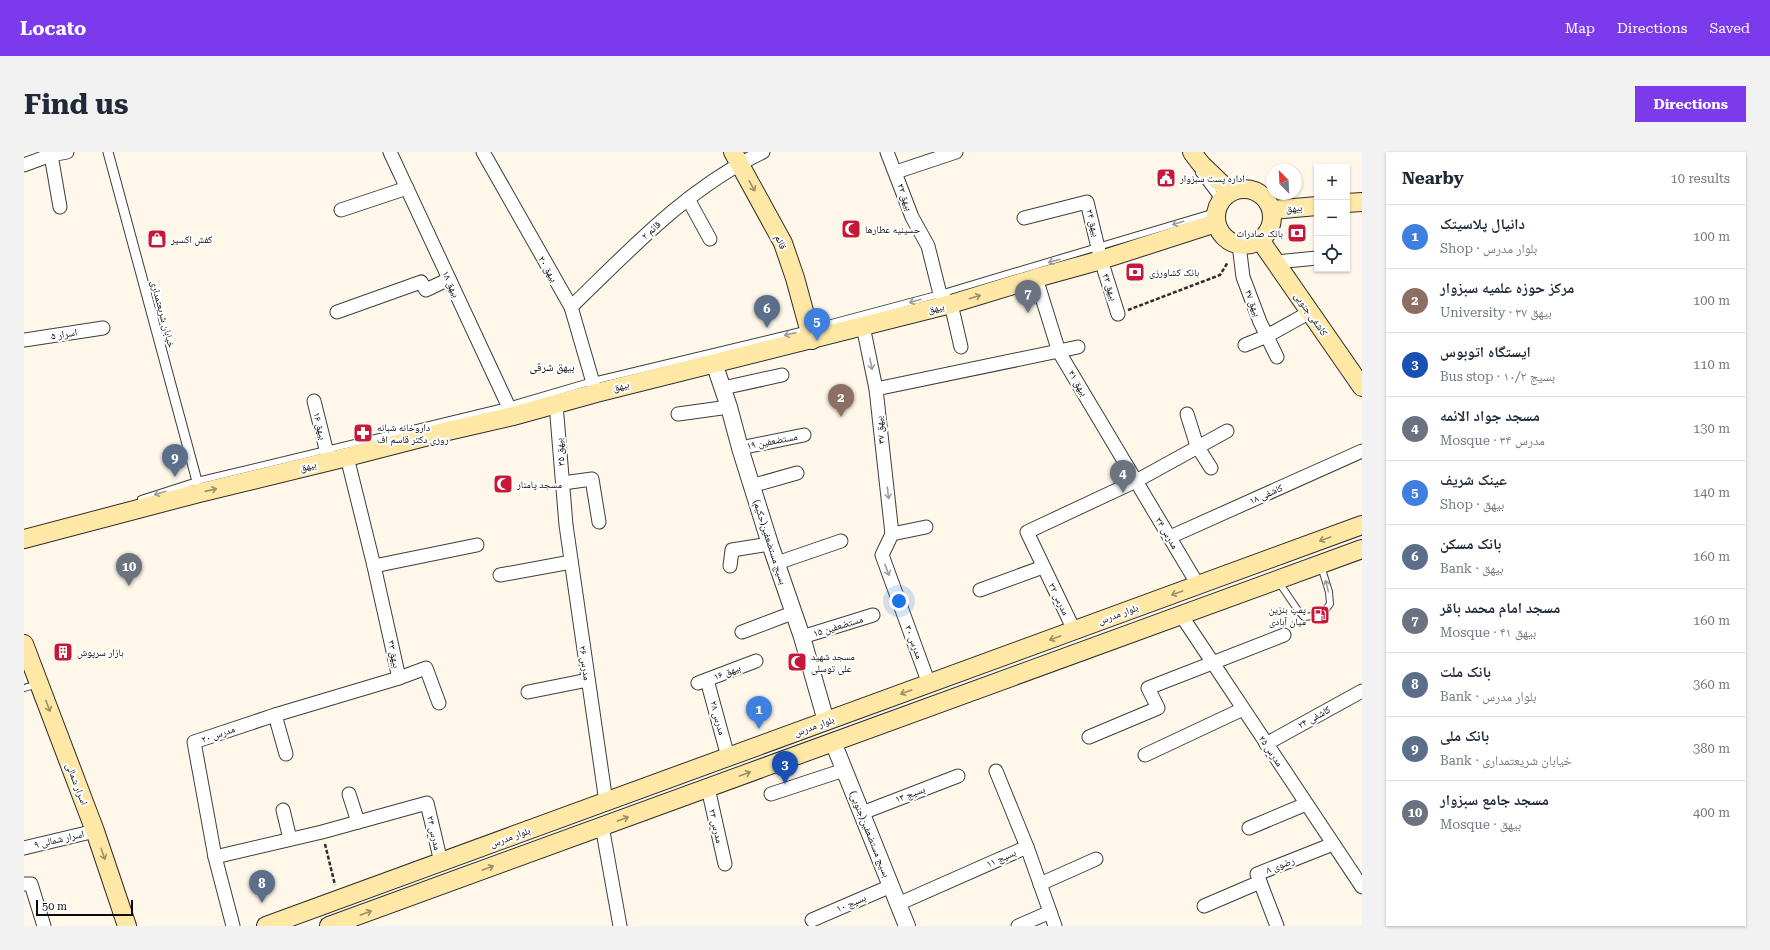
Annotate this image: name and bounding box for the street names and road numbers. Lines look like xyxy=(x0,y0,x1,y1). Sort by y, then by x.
street label: بیهق ۲۲ xyxy=(894,182,915,213)
street label: بیهق xyxy=(1285,202,1303,215)
street label: بیهق ۲۴ xyxy=(1083,208,1102,238)
street label: قائم ۲ xyxy=(639,219,664,243)
street label: قائم xyxy=(771,233,789,252)
street label: بیهق ۲۰ xyxy=(535,254,560,285)
street label: بیهق ۱۸ xyxy=(439,269,462,300)
street label: بیهق ۴۳ xyxy=(1099,272,1120,303)
street label: خیابان شریعتمداری xyxy=(148,279,177,350)
street label: بیهق ۴۷ xyxy=(1242,288,1263,319)
street label: کاشفی جنوبی xyxy=(1291,290,1330,338)
street label: بیهق xyxy=(927,301,946,316)
street label: اسرار ۵ xyxy=(50,327,78,341)
street label: بیهق ۴۱ xyxy=(1065,368,1090,399)
street label: بیهق xyxy=(612,379,631,394)
street label: بیهق ۱۶ xyxy=(310,411,329,441)
street label: بیهق ۳۷ xyxy=(873,415,888,445)
street label: مستضعفین ۱۹ xyxy=(746,431,799,452)
street label: بیهق ۳۵ xyxy=(553,437,568,466)
street label: بیهق xyxy=(299,459,318,474)
street label: کاشفی ۱۸ xyxy=(1248,482,1285,507)
street label: بسیج مستضعفین(حکیم) xyxy=(749,498,789,587)
street label: مدرس ۳۴ xyxy=(1152,515,1181,552)
street label: مدرس ۳۲ xyxy=(1046,581,1072,618)
street label: بلوار مدرس xyxy=(1096,602,1140,627)
street label: مستضعفین ۱۵ xyxy=(812,613,865,640)
street label: مدرس ۳۰ xyxy=(902,624,925,661)
street label: بیهق ۳۳ xyxy=(385,639,402,669)
street label: مدرس ۲۶ xyxy=(576,645,593,682)
street label: بیهق ۱۶ xyxy=(712,662,743,683)
street label: مدرس ۲۸ xyxy=(707,700,728,737)
street label: کاشفی ۲۴ xyxy=(1296,704,1333,731)
street label: بلوار مدرس xyxy=(792,714,836,739)
street label: مدرس ۲۰ xyxy=(200,723,237,746)
street label: مدرس ۲۵ xyxy=(1256,733,1286,769)
street label: اسرار شمالی xyxy=(63,761,90,807)
street label: بسیج ۱۳ xyxy=(893,783,927,806)
street label: بسیج مستضعفین(جنوبی) xyxy=(847,789,892,879)
street label: مدرس ۲۳ xyxy=(706,808,725,845)
street label: مدرس ۲۴ xyxy=(424,815,443,852)
street label: بلوار مدرس xyxy=(488,825,532,850)
street label: اسرار شمالی ۹ xyxy=(33,828,85,851)
street label: بسیج ۱۱ xyxy=(985,847,1018,870)
street label: رضوی ۸ xyxy=(1264,855,1296,876)
street label: بسیج ۱۰ xyxy=(835,892,868,915)

